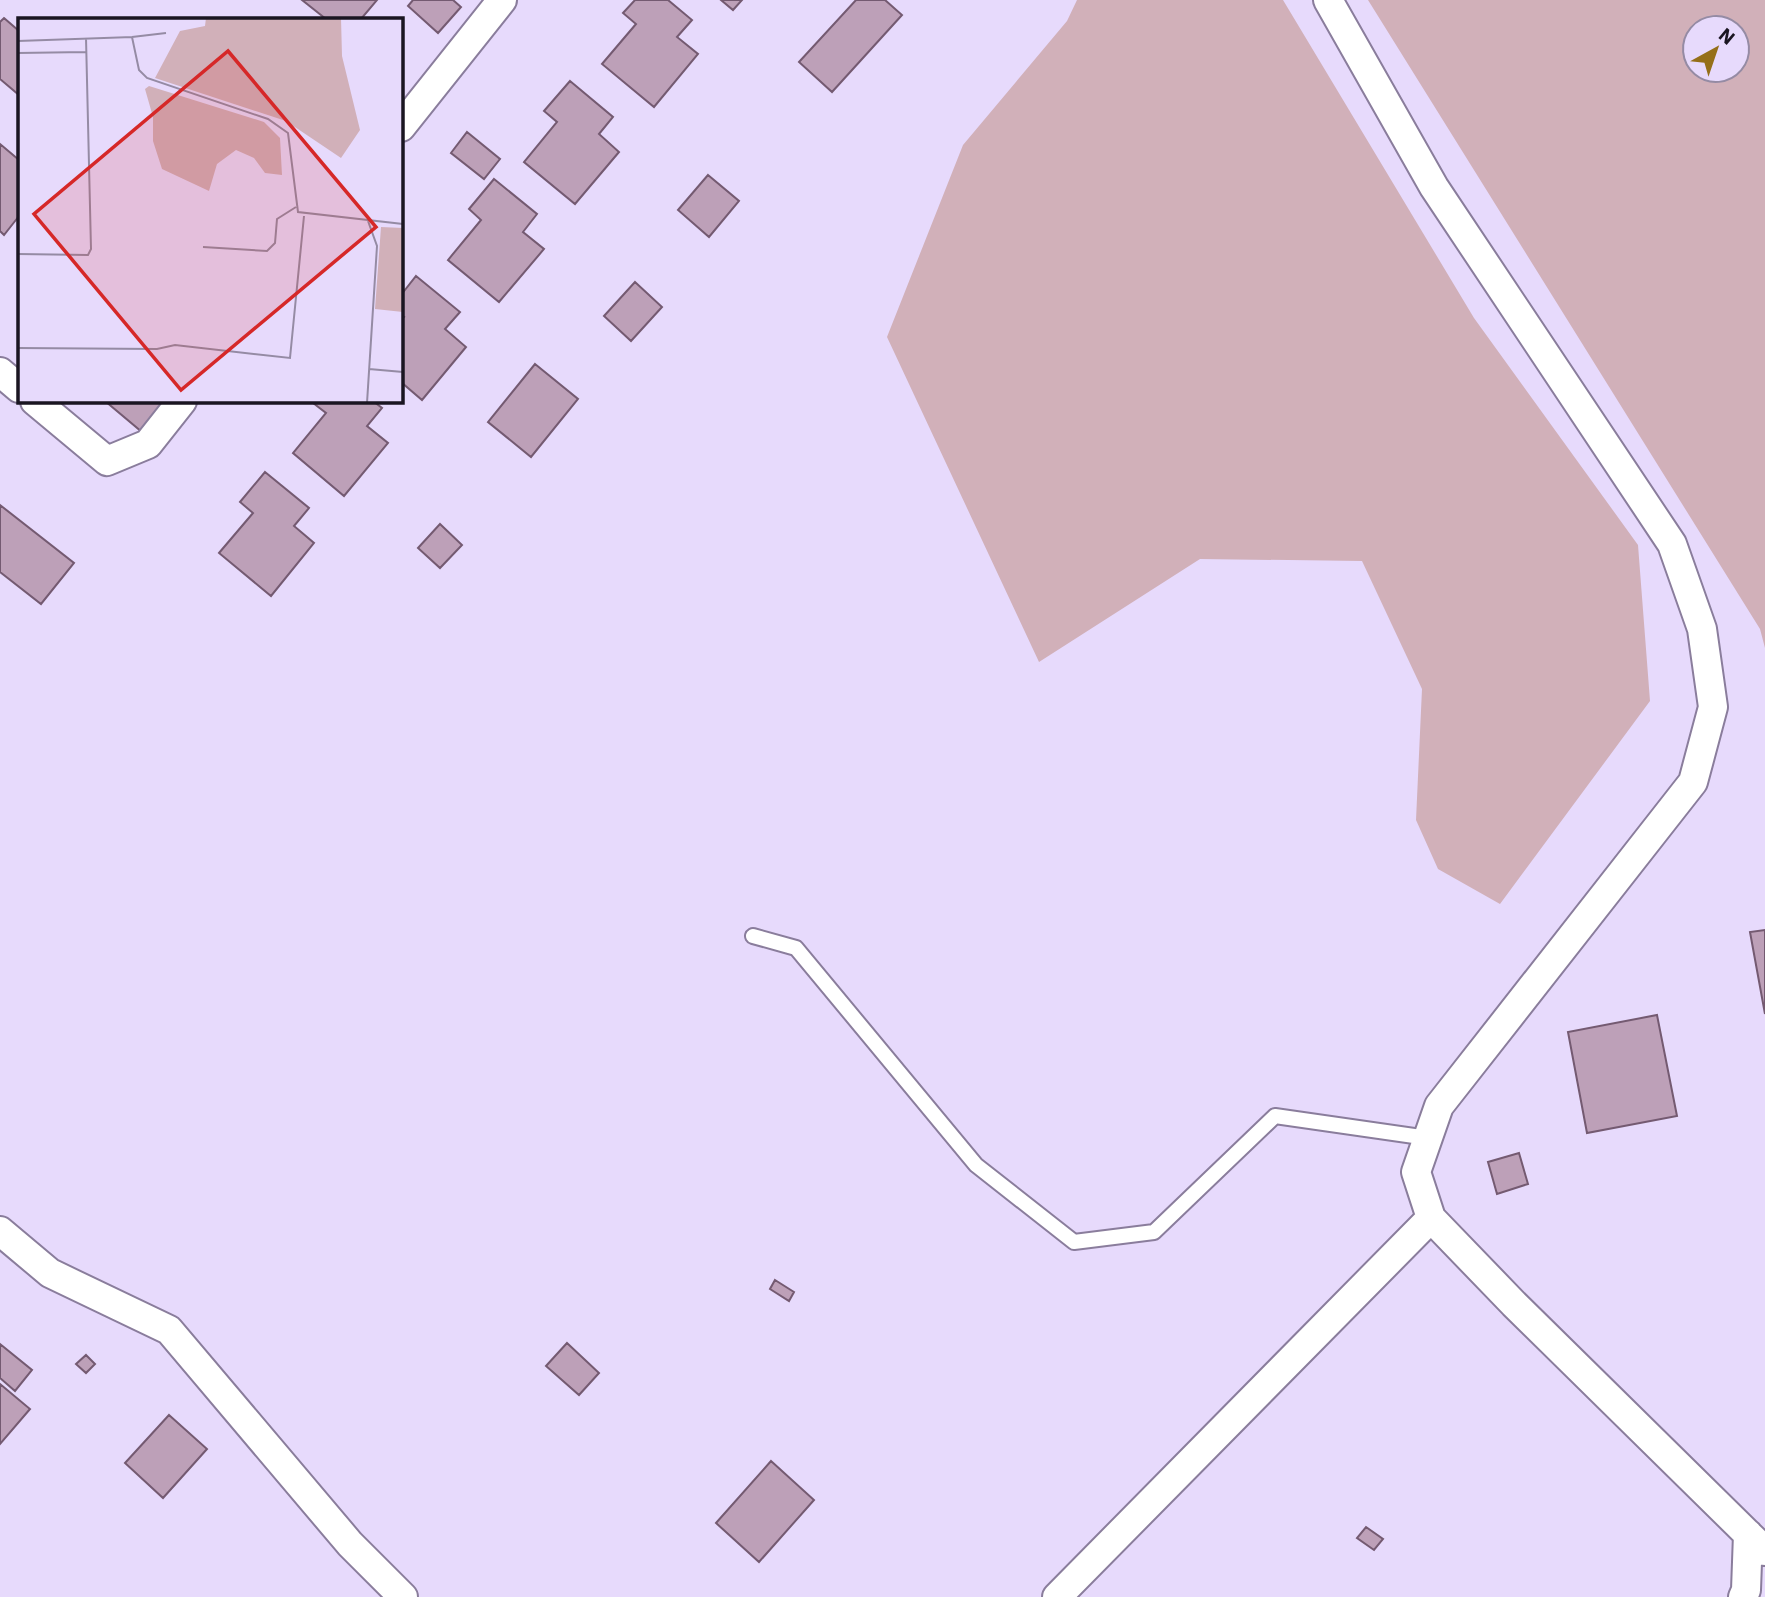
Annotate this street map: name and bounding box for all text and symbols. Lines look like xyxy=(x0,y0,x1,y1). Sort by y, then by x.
north arrow xyxy=(1681,14,1751,84)
inset map xyxy=(18,18,402,402)
text: N xyxy=(1714,22,1740,50)

